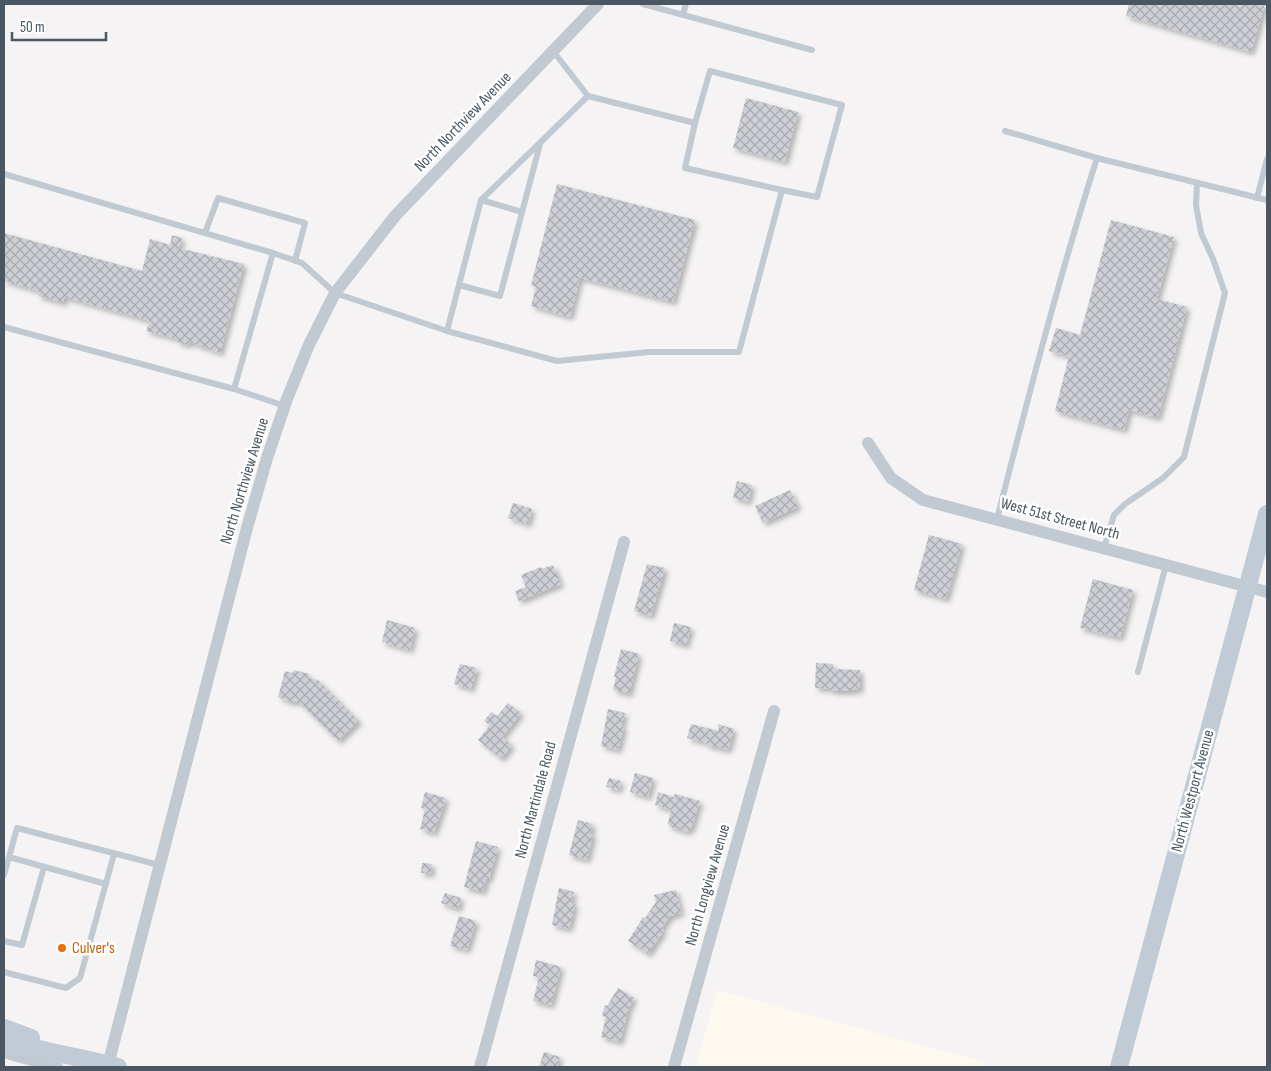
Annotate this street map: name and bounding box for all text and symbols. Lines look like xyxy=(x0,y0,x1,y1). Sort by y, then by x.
scale bar xyxy=(12,10,106,42)
text: 50 m xyxy=(20,18,45,37)
street label: North Northview Avenue xyxy=(411,68,515,176)
street label: North Northview Avenue xyxy=(217,415,273,547)
street label: West 51st Street North xyxy=(998,494,1122,544)
street label: North Westport Avenue xyxy=(1168,728,1218,854)
street label: North Martindale Road xyxy=(511,739,561,861)
street label: North Longview Avenue xyxy=(682,822,734,948)
place label: Culver's xyxy=(72,939,115,958)
marker: Culver's xyxy=(56,942,68,954)

